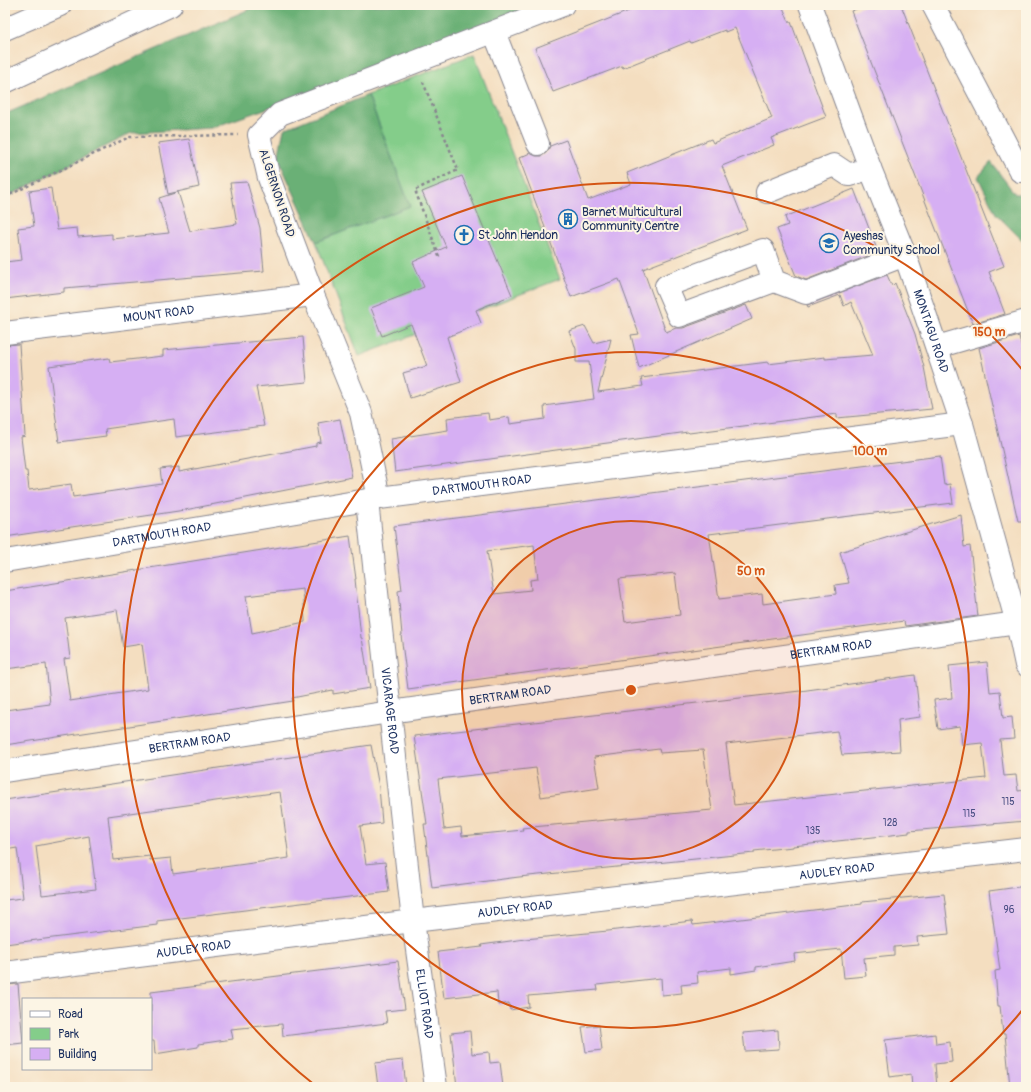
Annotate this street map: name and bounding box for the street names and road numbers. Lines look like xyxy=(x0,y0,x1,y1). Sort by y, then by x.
street label: ALGERNON ROAD xyxy=(255,147,298,240)
street label: MONTAGU ROAD xyxy=(909,288,952,375)
street label: MOUNT ROAD xyxy=(122,303,196,326)
street label: DARTMOUTH ROAD xyxy=(431,472,533,499)
street label: DARTMOUTH ROAD xyxy=(111,519,213,551)
street label: BERTRAM ROAD xyxy=(789,637,874,663)
street label: VICARAGE ROAD xyxy=(377,667,402,755)
street label: BERTRAM ROAD xyxy=(468,682,553,709)
street label: BERTRAM ROAD xyxy=(148,729,232,757)
street label: AUDLEY ROAD xyxy=(798,860,876,884)
street label: AUDLEY ROAD xyxy=(477,898,554,921)
street label: AUDLEY ROAD xyxy=(155,937,233,962)
street label: ELLIOT ROAD xyxy=(412,968,436,1040)

